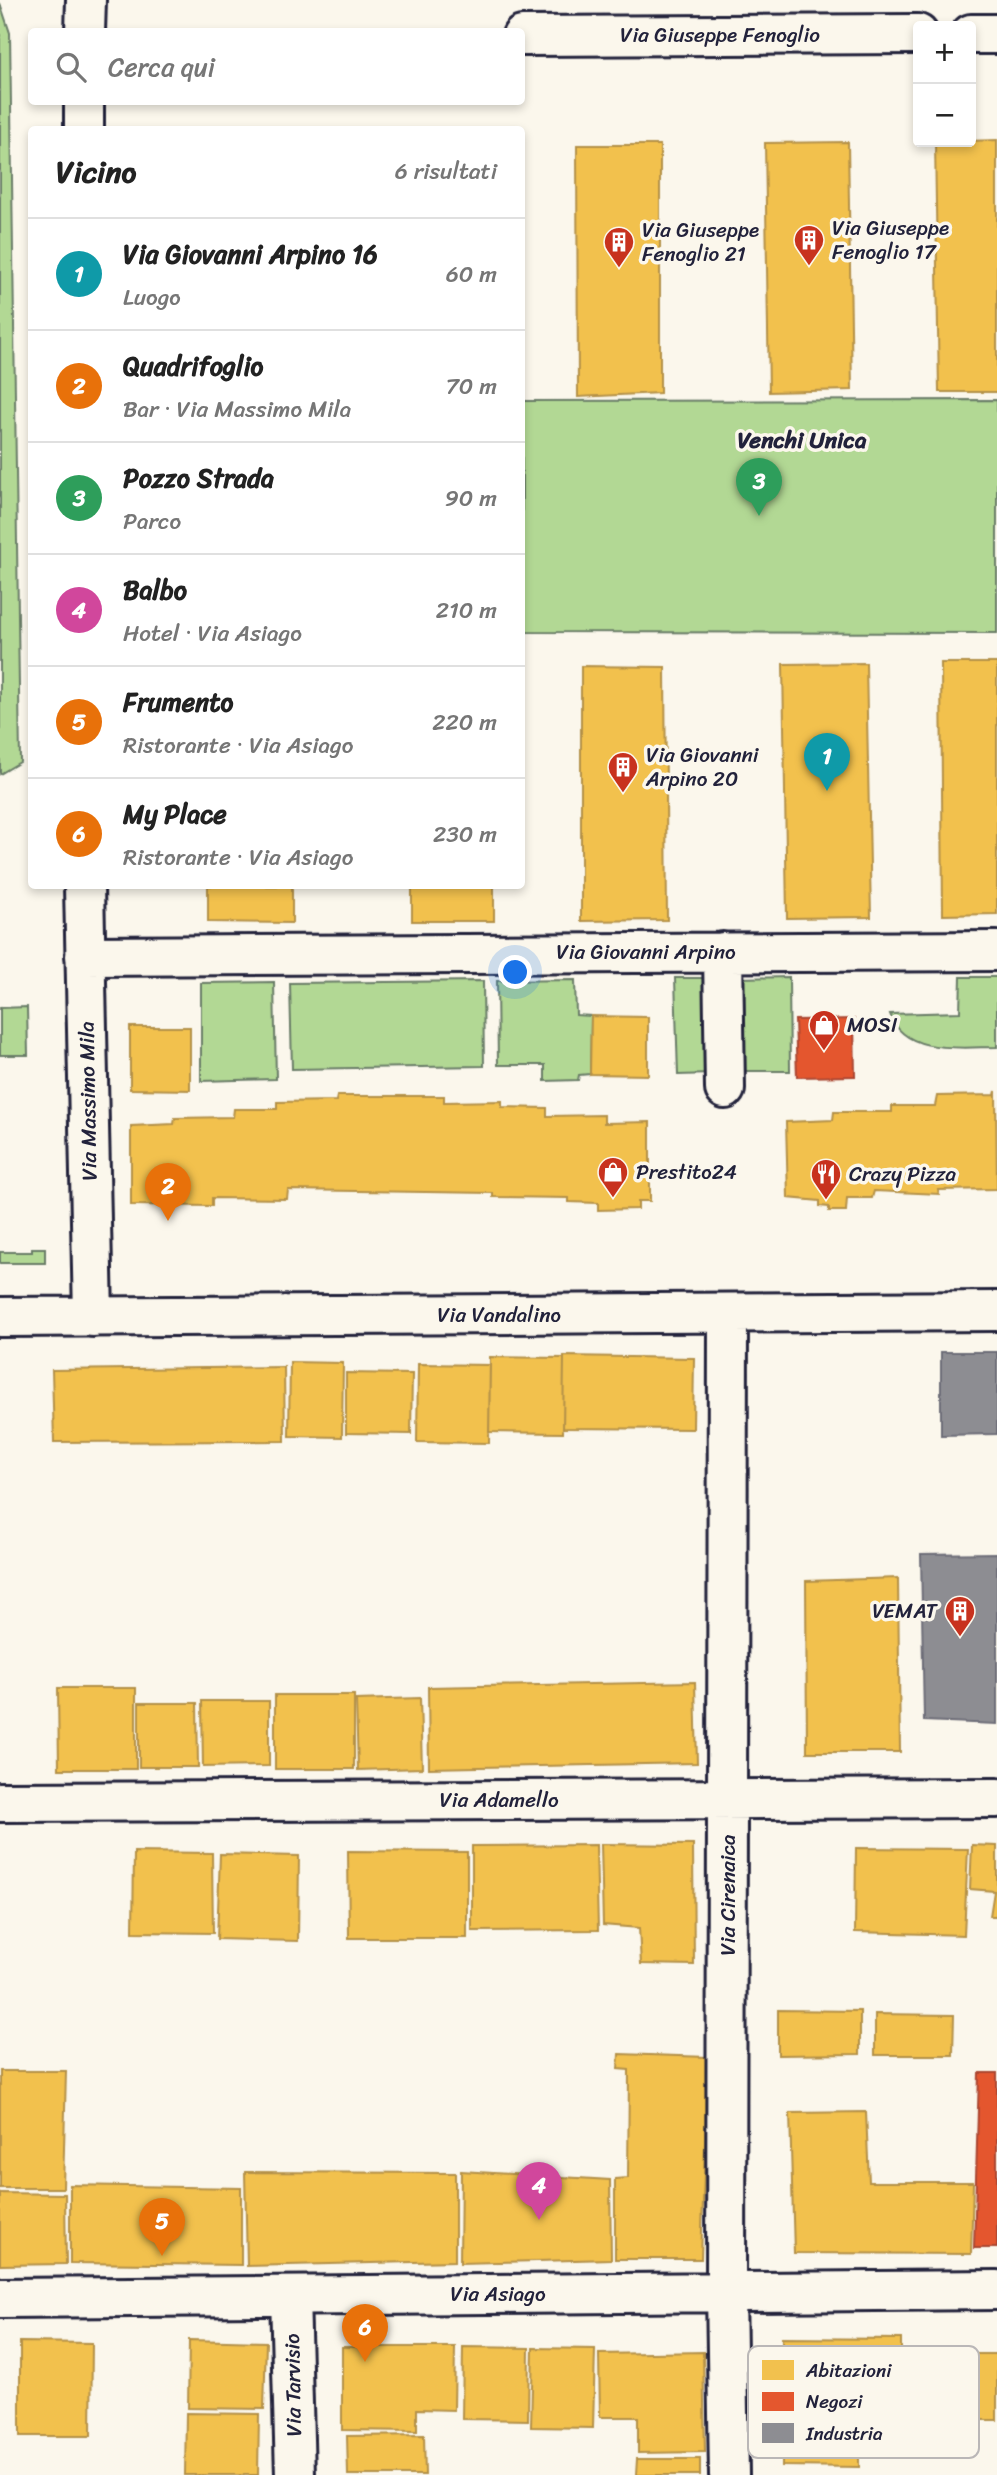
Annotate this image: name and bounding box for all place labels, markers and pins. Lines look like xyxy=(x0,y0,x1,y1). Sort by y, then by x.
place label: Via Giuseppe Fenoglio 17 xyxy=(832,209,949,271)
place label: Via Giuseppe Fenoglio 21 xyxy=(642,211,759,273)
building icon: Via Giuseppe Fenoglio 17 xyxy=(792,223,826,267)
building icon: Via Giuseppe Fenoglio 21 xyxy=(602,225,636,269)
pin: 3 xyxy=(736,458,782,516)
pin: 1 xyxy=(804,733,850,791)
place label: Via Giovanni Arpino 20 xyxy=(645,736,760,798)
building icon: Via Giovanni Arpino 20 xyxy=(606,750,640,794)
place label: MOSI xyxy=(847,1006,898,1044)
shop icon: MOSI xyxy=(807,1008,841,1052)
place label: Prestito24 xyxy=(636,1153,737,1191)
shop icon: Prestito24 xyxy=(596,1155,630,1199)
place label: Crazy Pizza xyxy=(849,1155,957,1193)
restaurant icon: Crazy Pizza xyxy=(809,1157,843,1201)
pin: 2 xyxy=(145,1163,191,1221)
place label: VEMAT xyxy=(872,1592,939,1630)
building icon: VEMAT xyxy=(943,1594,977,1638)
pin: 4 xyxy=(516,2162,562,2220)
pin: 5 xyxy=(139,2198,185,2256)
pin: 6 xyxy=(342,2304,388,2362)

